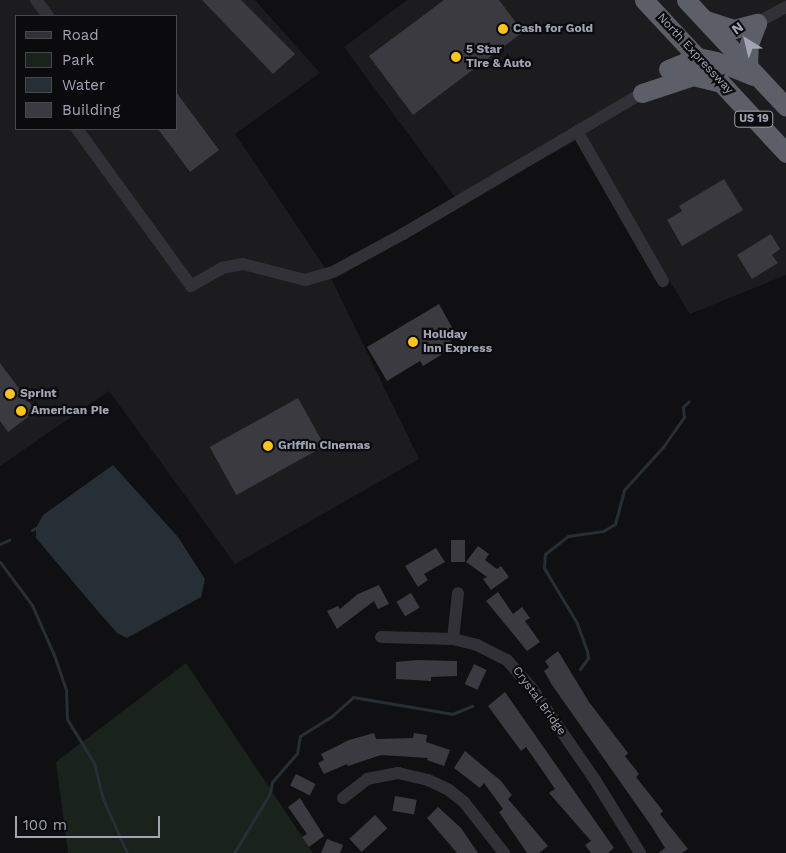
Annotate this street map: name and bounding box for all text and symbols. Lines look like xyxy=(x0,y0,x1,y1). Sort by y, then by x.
street label: North Expressway xyxy=(654,11,736,97)
legend xyxy=(15,15,178,130)
north arrow xyxy=(721,15,771,65)
place label: Cash for Gold xyxy=(513,22,593,36)
marker: Cash for Gold xyxy=(497,23,509,35)
text: Road xyxy=(62,26,99,44)
place label: 5 Star Tire & Auto xyxy=(466,43,532,71)
text: Park xyxy=(62,51,94,69)
marker: 5 Star Tire & Auto xyxy=(450,51,462,63)
text: Water xyxy=(62,76,105,94)
text: Building xyxy=(62,101,120,119)
road number: US 19 xyxy=(734,110,774,128)
place label: Holiday Inn Express xyxy=(423,328,492,356)
marker: Holiday Inn Express xyxy=(407,336,419,348)
place label: Sprint xyxy=(20,387,57,401)
marker: Sprint xyxy=(4,388,16,400)
place label: American Pie xyxy=(31,404,109,418)
marker: American Pie xyxy=(15,405,27,417)
place label: Griffin Cinemas xyxy=(278,439,370,453)
marker: Griffin Cinemas xyxy=(262,440,274,452)
street label: Crystal Bridge xyxy=(509,664,569,738)
scale bar xyxy=(18,806,162,838)
text: 100 m xyxy=(23,816,67,834)

